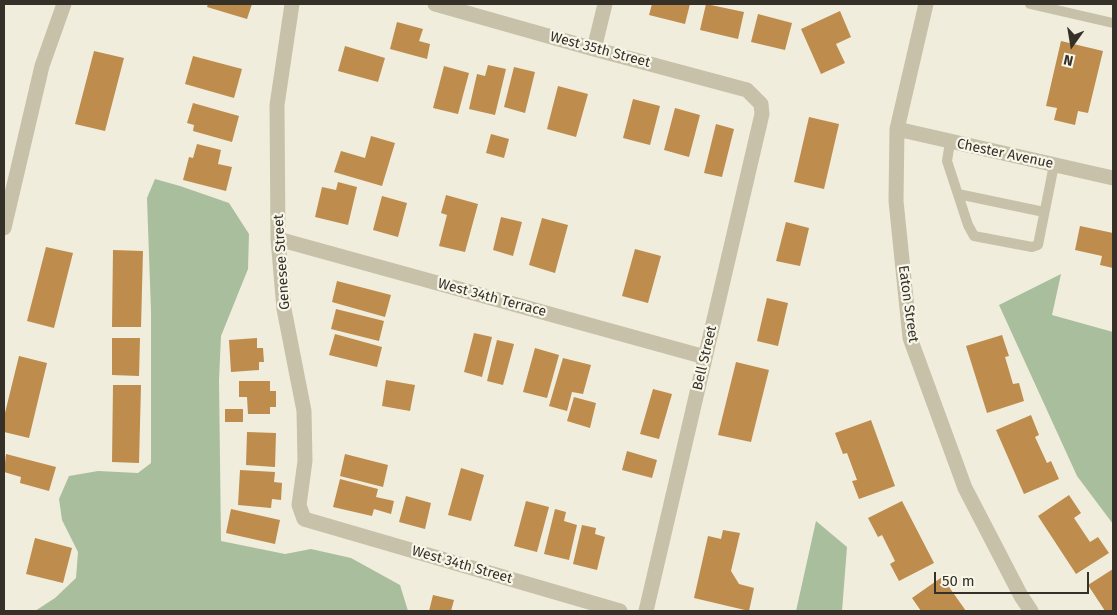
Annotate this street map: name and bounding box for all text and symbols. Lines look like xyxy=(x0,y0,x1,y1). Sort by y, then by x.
north arrow xyxy=(1047,20,1097,70)
street label: West 35th Street xyxy=(548,29,652,71)
text: N xyxy=(1062,51,1075,69)
street label: Chester Avenue xyxy=(955,136,1055,172)
street label: Genesee Street xyxy=(270,214,294,310)
street label: Eaton Street xyxy=(894,264,922,344)
street label: West 34th Terrace xyxy=(436,275,548,321)
street label: Bell Street xyxy=(689,324,721,392)
street label: West 34th Street xyxy=(410,543,514,587)
scale bar xyxy=(937,562,1092,594)
text: 50 m xyxy=(942,572,975,590)

